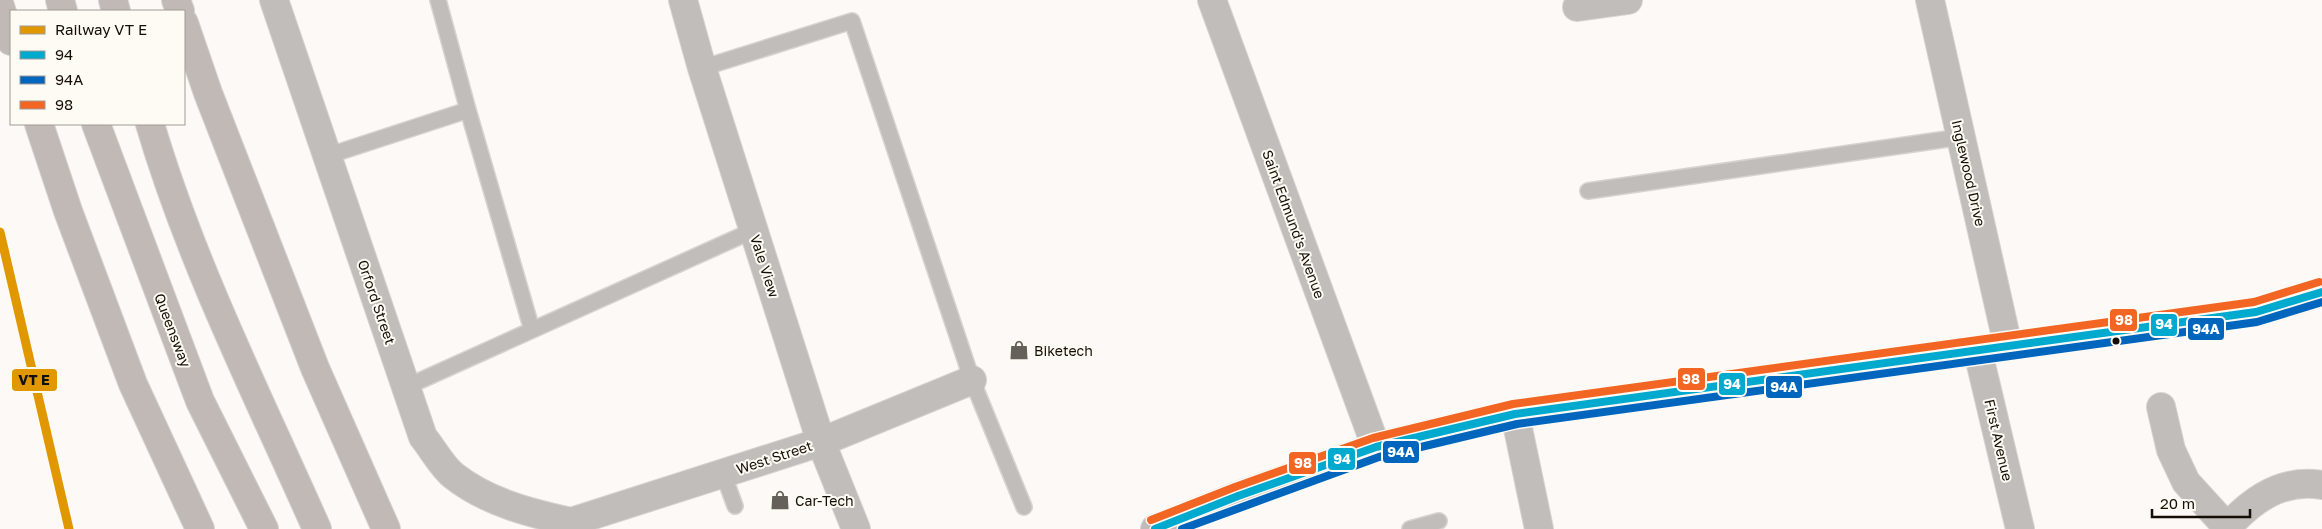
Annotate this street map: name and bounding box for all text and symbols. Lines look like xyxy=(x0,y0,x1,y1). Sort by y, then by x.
legend xyxy=(10,10,185,125)
text: Railway VT E xyxy=(55,20,147,38)
text: 94 xyxy=(55,45,73,63)
text: 94A xyxy=(55,70,83,88)
text: 98 xyxy=(55,95,73,113)
street label: Inglewood Drive xyxy=(1948,118,1990,228)
street label: Saint Edmund's Avenue xyxy=(1259,147,1329,301)
street label: Vale View xyxy=(747,233,783,299)
street label: Orford Street xyxy=(355,257,399,347)
street label: Queensway xyxy=(151,291,195,369)
line badge: 98 xyxy=(2109,308,2138,332)
text: 98 xyxy=(2115,311,2133,328)
line badge: 94 xyxy=(2150,313,2178,337)
text: 94 xyxy=(2155,315,2173,332)
line badge: 94A xyxy=(2187,317,2225,341)
text: 94A xyxy=(2192,320,2220,337)
unlabelled marker xyxy=(2111,336,2121,346)
shop icon: Biketech xyxy=(1008,339,1030,361)
place label: Biketech xyxy=(1034,342,1093,359)
line badge: 98 xyxy=(1677,367,1706,391)
line badge: VT E xyxy=(11,368,58,392)
text: 98 xyxy=(1682,370,1700,387)
text: VT E xyxy=(18,371,50,388)
line badge: 94 xyxy=(1718,372,1746,396)
text: 94 xyxy=(1723,375,1741,392)
line badge: 94A xyxy=(1765,375,1803,399)
text: 94A xyxy=(1770,378,1798,395)
street label: First Avenue xyxy=(1981,397,2017,483)
street label: West Street xyxy=(734,437,814,477)
line badge: 94A xyxy=(1382,440,1420,464)
text: 94A xyxy=(1387,443,1415,460)
line badge: 94 xyxy=(1327,447,1356,471)
text: 94 xyxy=(1333,450,1351,467)
line badge: 98 xyxy=(1288,451,1317,475)
text: 98 xyxy=(1294,454,1312,471)
scale bar xyxy=(2152,486,2250,518)
shop icon: Car-Tech xyxy=(769,489,791,511)
place label: Car-Tech xyxy=(795,492,854,509)
text: 20 m xyxy=(2160,494,2195,512)

